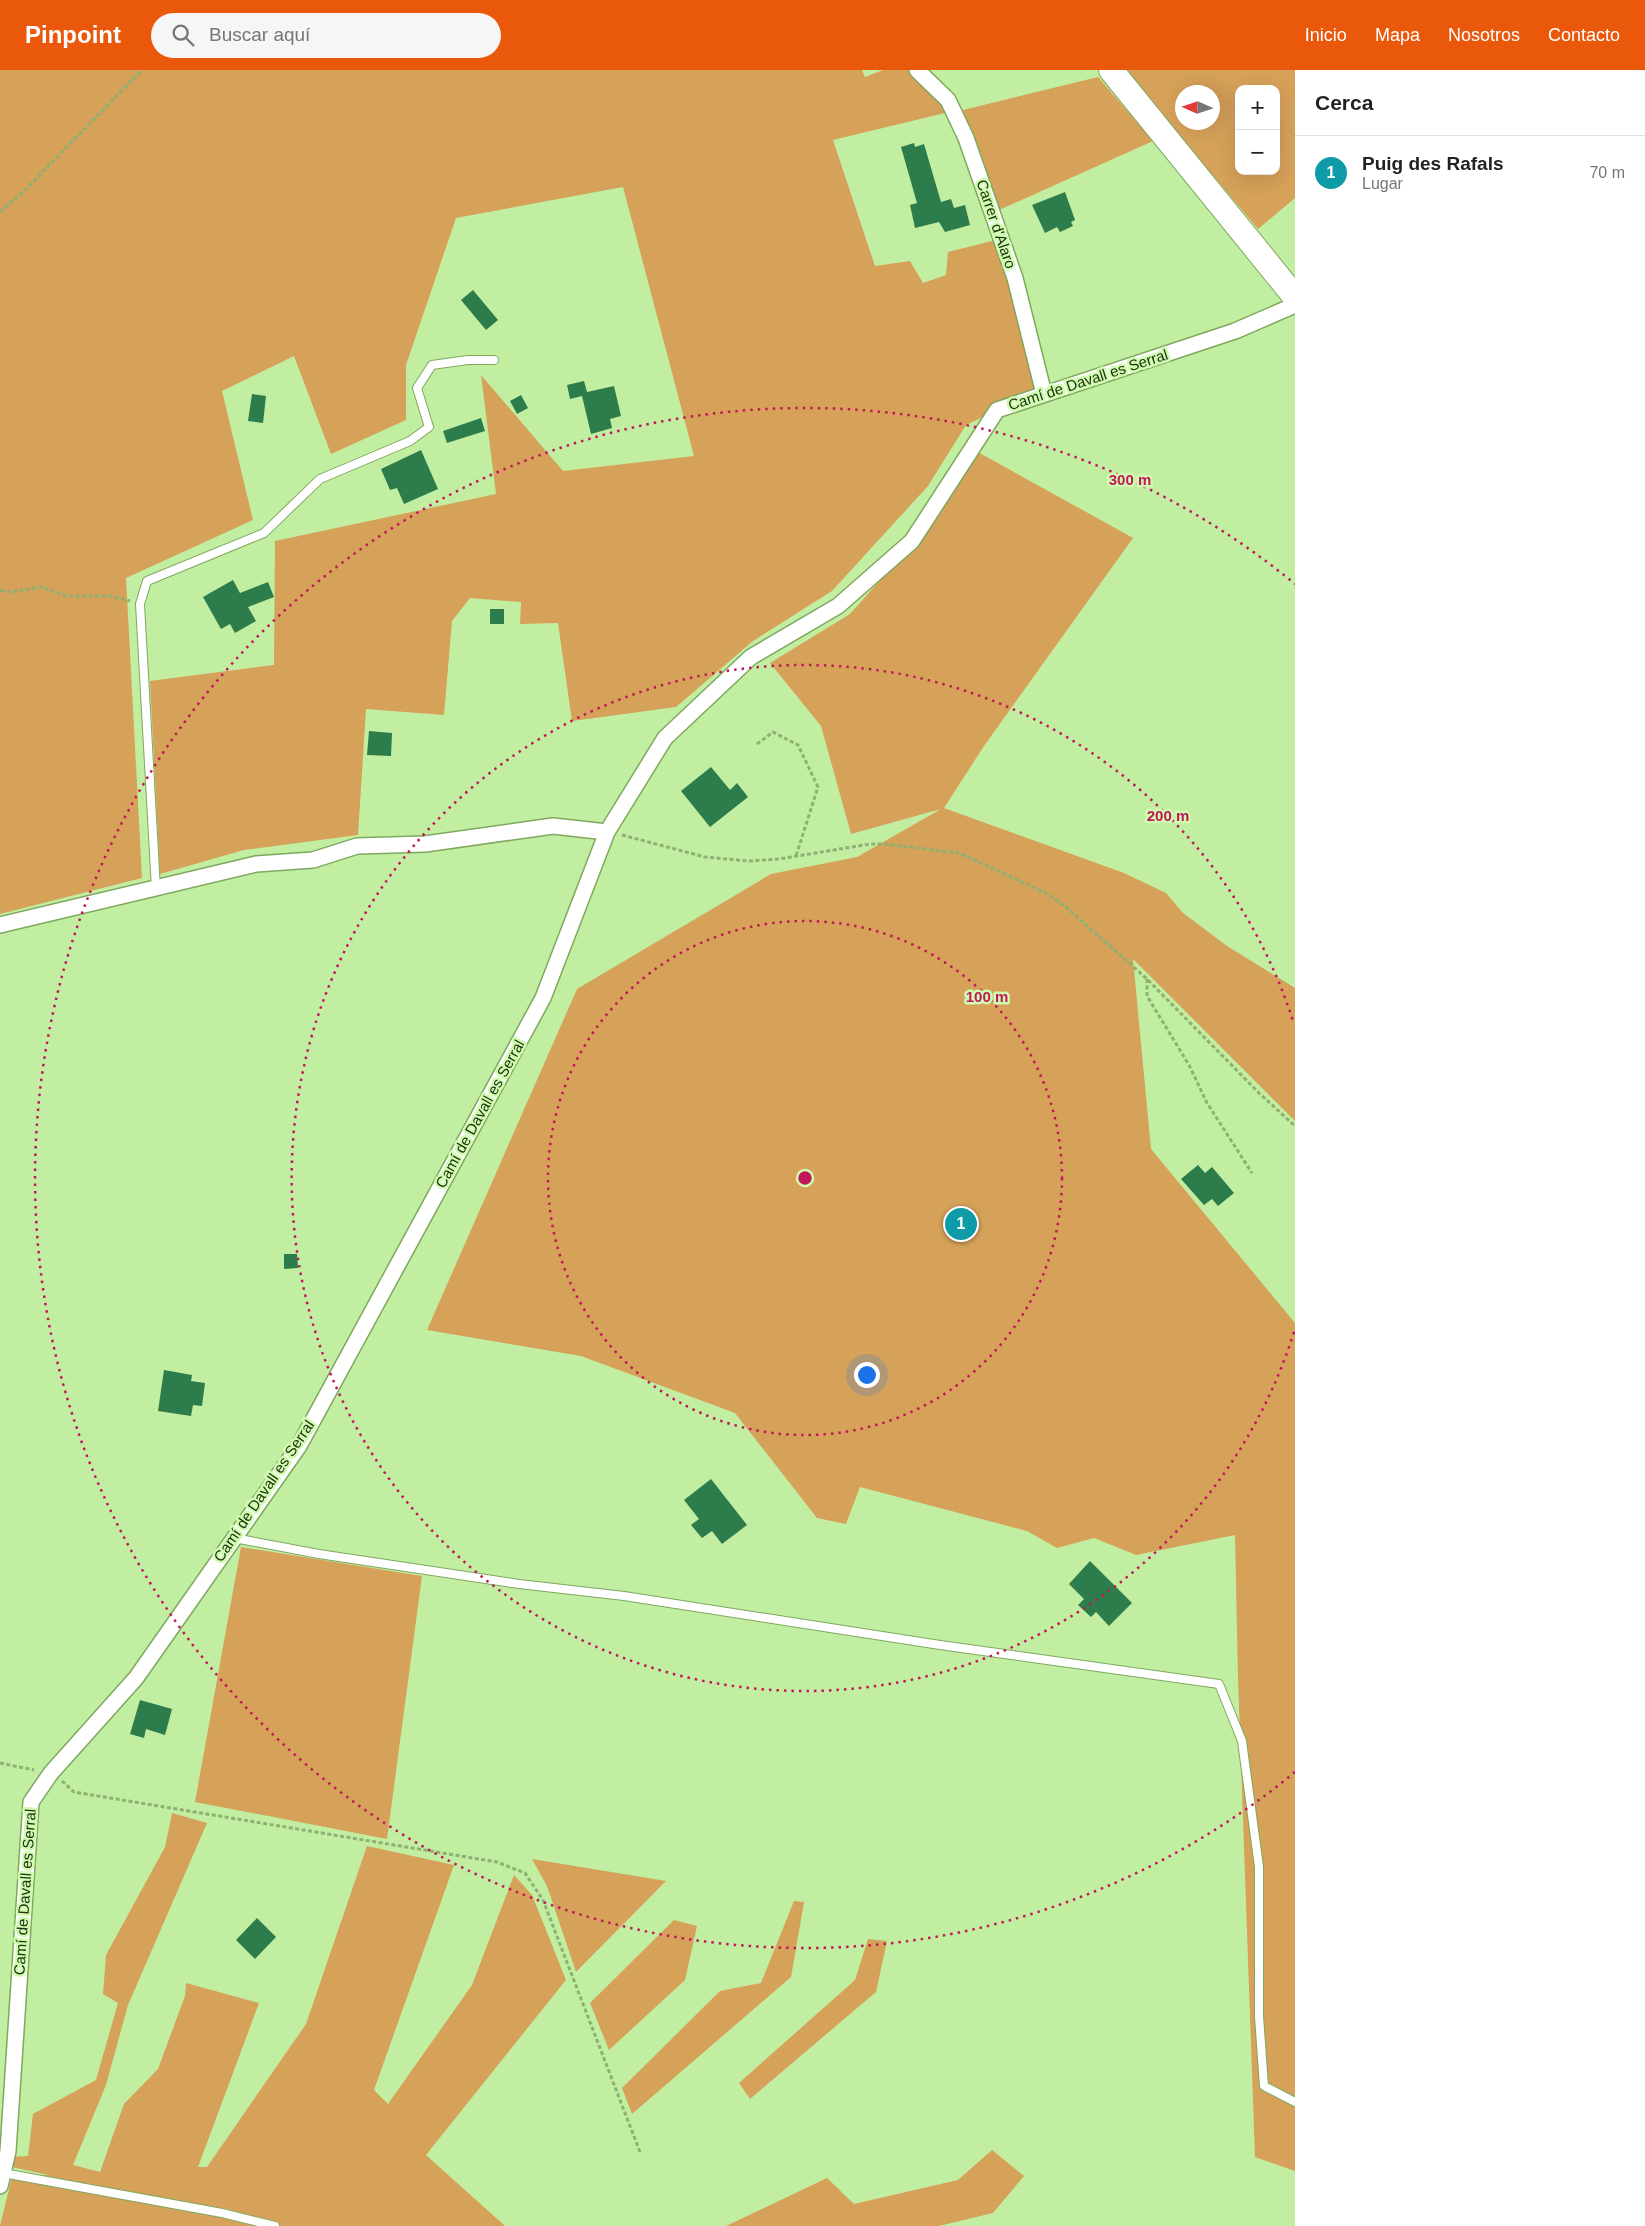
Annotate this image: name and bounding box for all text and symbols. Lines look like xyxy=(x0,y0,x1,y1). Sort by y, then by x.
search box xyxy=(151,13,501,58)
text: Pinpoint xyxy=(25,21,121,48)
icon: search xyxy=(169,21,197,49)
text: Buscar aquí xyxy=(209,24,310,45)
text: Inicio xyxy=(1305,25,1347,45)
text: Mapa xyxy=(1375,25,1420,45)
text: Nosotros xyxy=(1448,25,1520,45)
text: Contacto xyxy=(1548,25,1620,45)
north arrow xyxy=(1175,85,1220,130)
map controls xyxy=(1235,85,1280,175)
button: + xyxy=(1235,85,1280,130)
text: Cerca xyxy=(1315,91,1373,114)
button: − xyxy=(1235,130,1280,175)
text: Puig des Rafals xyxy=(1362,153,1504,174)
text: 1 xyxy=(1327,164,1335,181)
text: 70 m xyxy=(1589,164,1625,181)
text: Lugar xyxy=(1362,175,1403,192)
street label: Carrer d'Alaro xyxy=(973,177,1020,271)
street label: Camí de Davall es Serral xyxy=(1006,346,1170,413)
text: 300 m xyxy=(1109,471,1151,488)
text: 200 m xyxy=(1147,807,1189,824)
text: 100 m xyxy=(966,988,1008,1005)
street label: Camí de Davall es Serral xyxy=(432,1037,527,1191)
centre of rings xyxy=(796,1169,814,1187)
pin: 1 xyxy=(945,1205,977,1243)
your location xyxy=(854,1362,880,1388)
street label: Camí de Davall es Serral xyxy=(210,1417,317,1565)
street label: Camí de Davall es Serral xyxy=(10,1808,39,1976)

